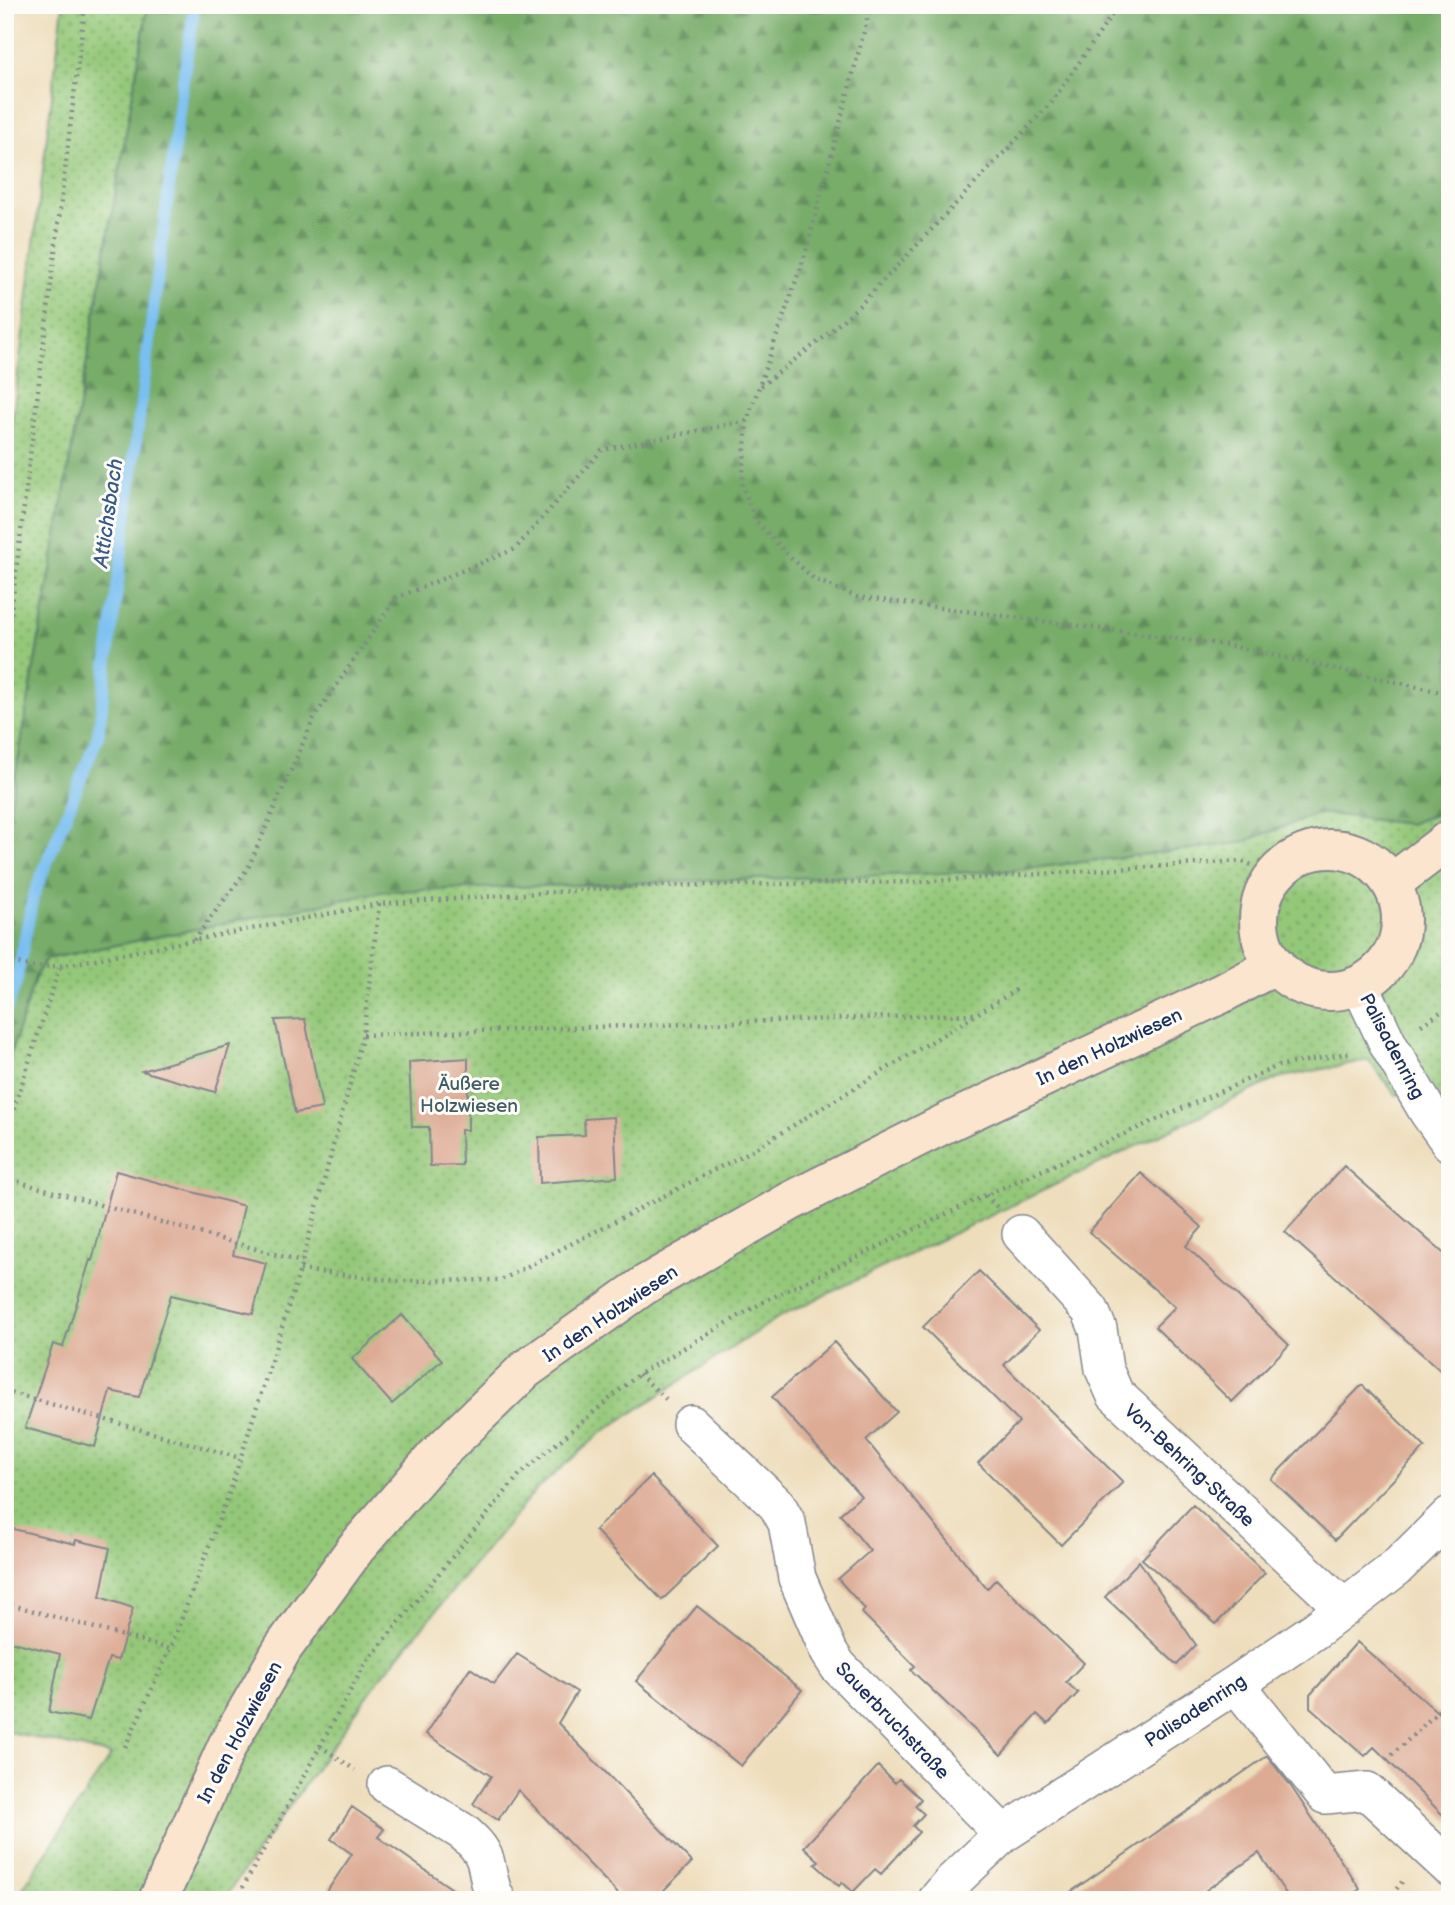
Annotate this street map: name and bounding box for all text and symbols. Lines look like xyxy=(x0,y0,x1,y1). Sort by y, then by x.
water label: Attichsbach xyxy=(88,457,129,570)
street label: Palisadenring xyxy=(1354,990,1429,1104)
street label: In den Holzwiesen xyxy=(1033,1004,1186,1091)
park label: Äußere Holzwiesen xyxy=(420,1073,518,1118)
street label: In den Holzwiesen xyxy=(539,1261,683,1368)
street label: Von-Behring-Straße xyxy=(1119,1400,1259,1532)
street label: In den Holzwiesen xyxy=(193,1658,287,1808)
street label: Sauerbruchstraße xyxy=(830,1658,954,1784)
street label: Palisadenring xyxy=(1141,1670,1251,1753)

